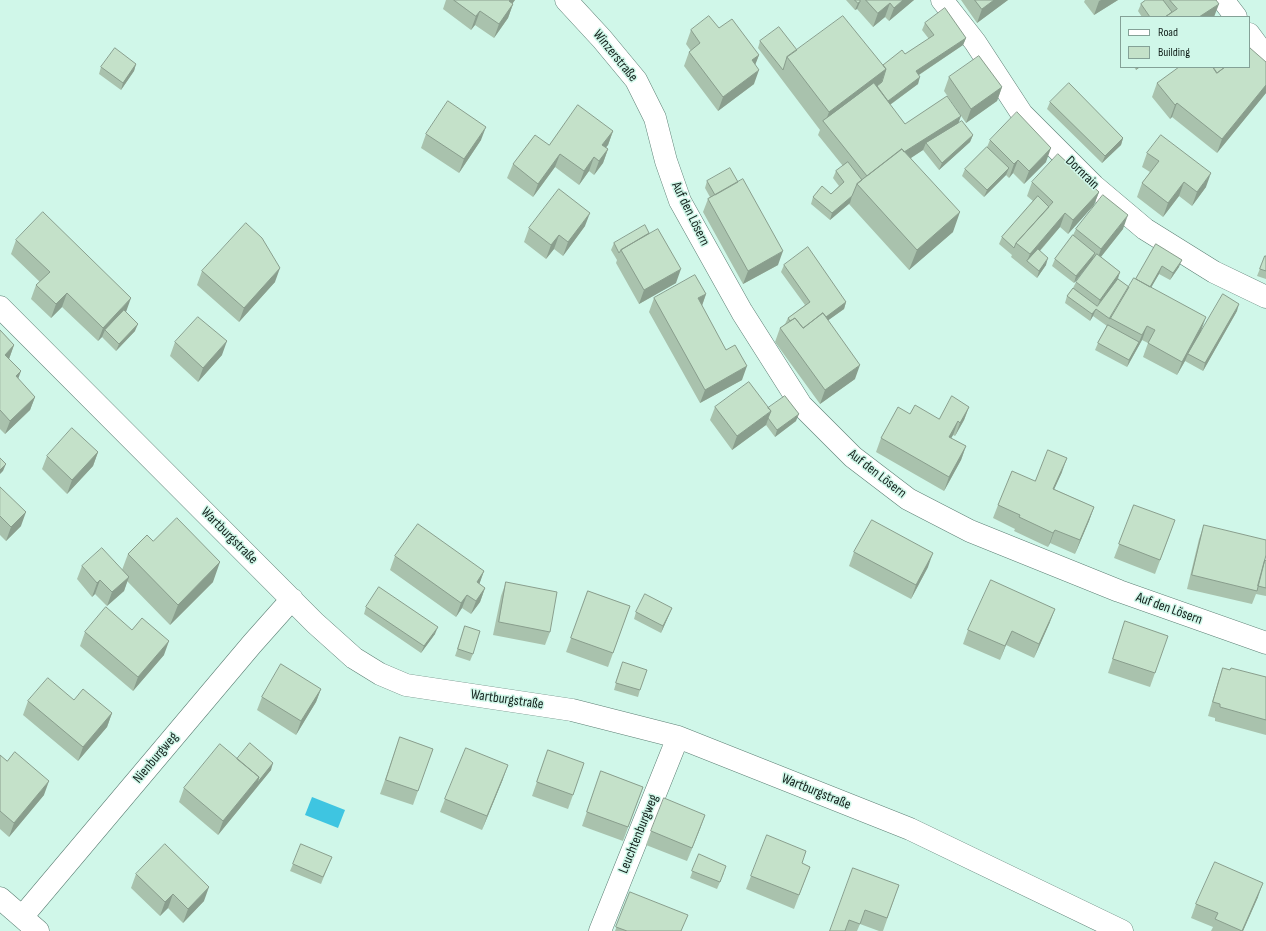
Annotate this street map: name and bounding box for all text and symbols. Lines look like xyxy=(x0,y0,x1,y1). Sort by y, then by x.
legend xyxy=(1120,16,1250,68)
text: Road xyxy=(1158,25,1178,40)
street label: Winzerstraße xyxy=(589,27,641,85)
text: Building xyxy=(1158,45,1190,60)
street label: Dornrain xyxy=(1062,153,1102,193)
street label: Auf den Lösern xyxy=(667,179,713,249)
street label: Auf den Lösern xyxy=(845,446,909,502)
street label: Wartburgstraße xyxy=(197,504,261,568)
street label: Auf den Lösern xyxy=(1134,589,1204,629)
street label: Wartburgstraße xyxy=(469,687,545,713)
street label: Nienburgweg xyxy=(130,729,182,787)
street label: Wartburgstraße xyxy=(779,770,853,814)
street label: Leuchtenburgweg xyxy=(616,792,662,876)

